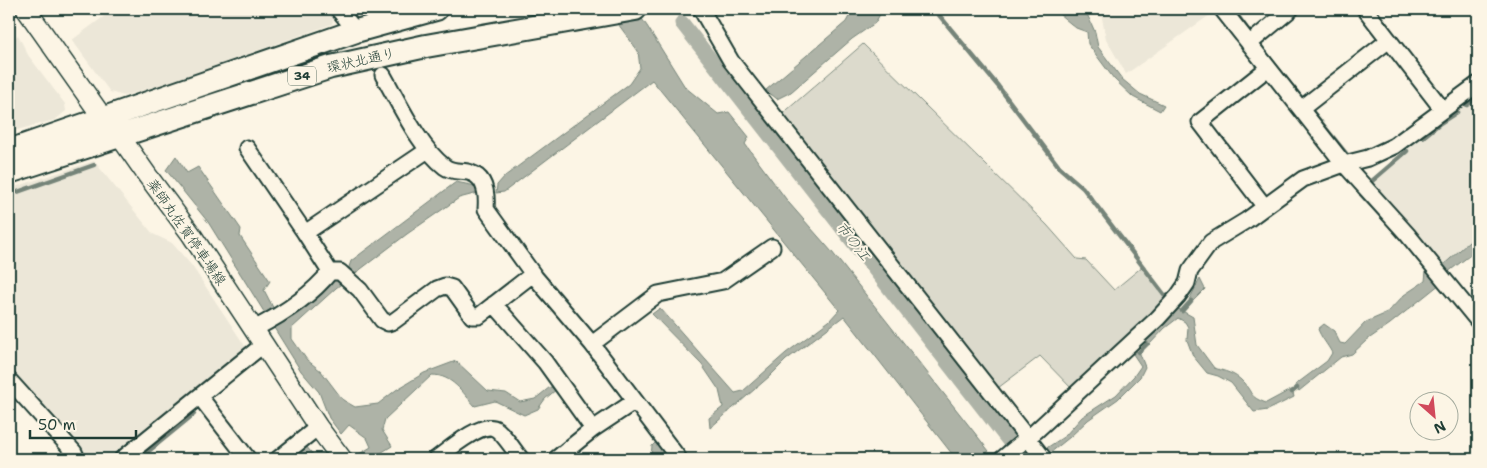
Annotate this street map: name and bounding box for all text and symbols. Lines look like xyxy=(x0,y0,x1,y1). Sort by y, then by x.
street label: 環状北通り xyxy=(325,43,397,77)
road number: 34 xyxy=(288,66,316,85)
street label: 薬師丸佐賀停車場線 xyxy=(143,175,231,289)
water label: 市の江 xyxy=(831,217,875,266)
north arrow xyxy=(1410,390,1460,440)
scale bar xyxy=(30,408,136,440)
text: 50 m xyxy=(38,415,76,435)
text: N xyxy=(1431,417,1449,438)

